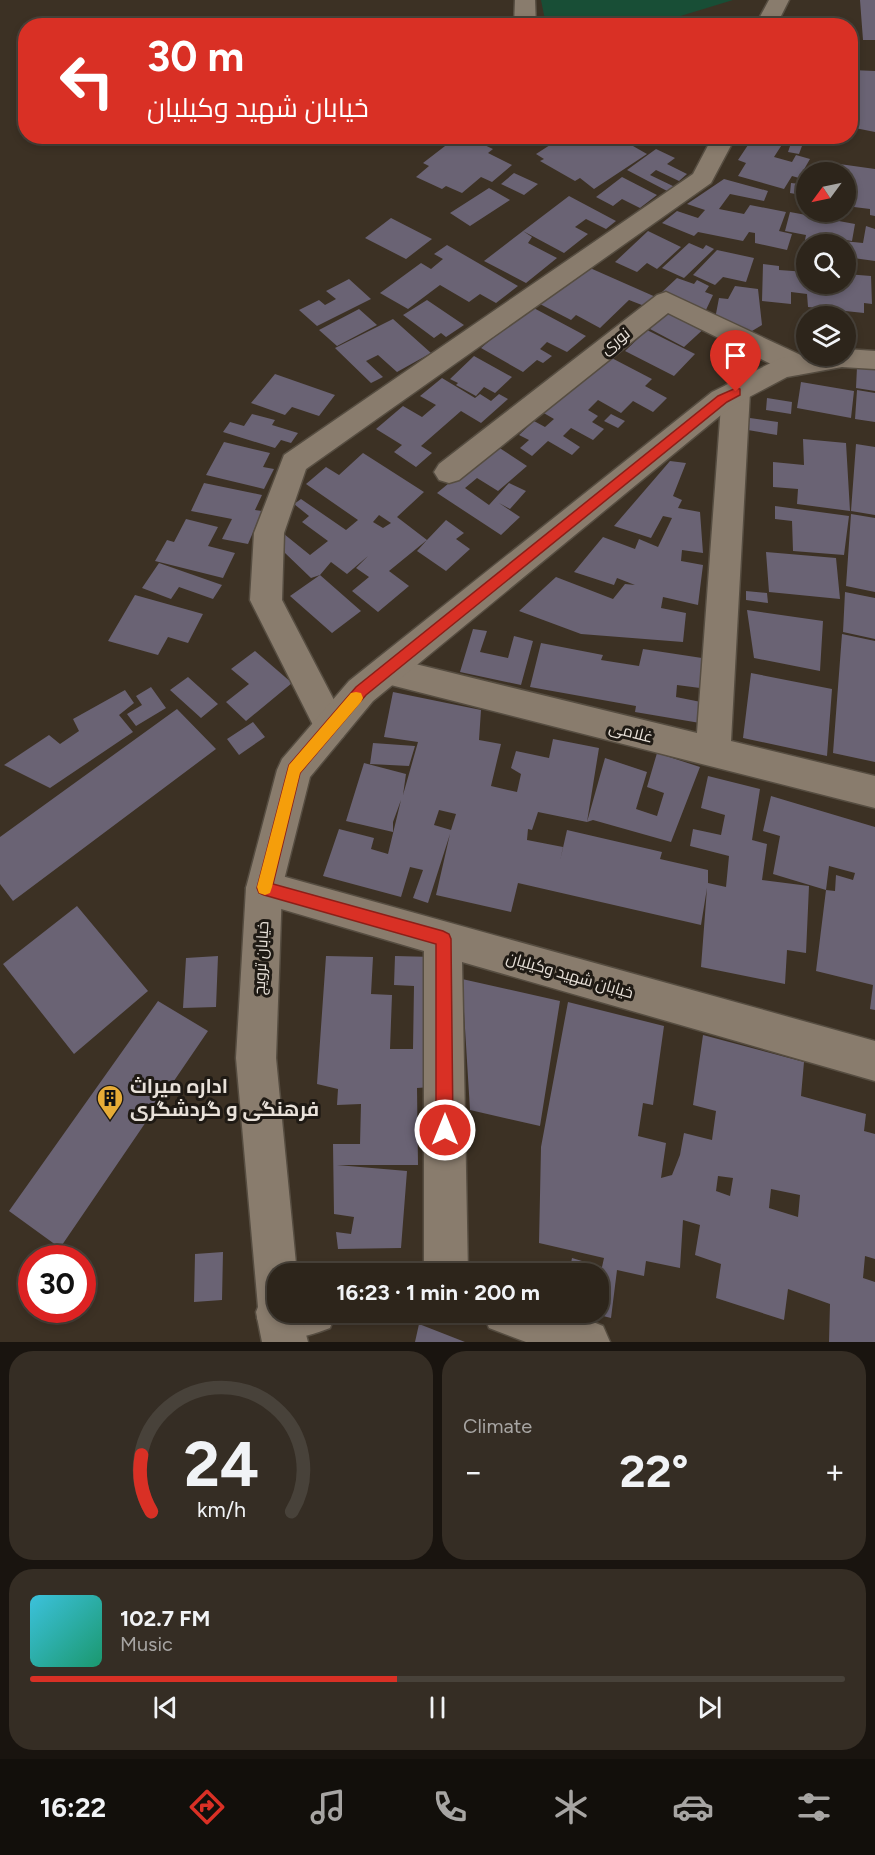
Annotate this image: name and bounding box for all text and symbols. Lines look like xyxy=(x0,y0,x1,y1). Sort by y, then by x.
text: 30 m xyxy=(147,31,244,82)
icon: left xyxy=(48,42,126,120)
text: خیابان شهید وکیلیان xyxy=(147,91,369,124)
north arrow xyxy=(796,162,856,222)
map controls xyxy=(796,162,856,366)
button: search xyxy=(796,234,856,294)
button: layers xyxy=(796,306,856,366)
street label: نوری xyxy=(597,324,634,359)
pin xyxy=(710,330,761,392)
icon: arrive xyxy=(719,339,752,372)
street label: غلامی xyxy=(607,717,655,748)
street label: خیابان ترویج xyxy=(250,921,274,996)
street label: خیابان شهید وکیلیان xyxy=(504,948,636,1003)
place label: اداره میراث فرهنگی و گردشگری xyxy=(130,1074,319,1121)
building icon: اداره میراث فرهنگی و گردشگری xyxy=(95,1083,125,1121)
position arrow xyxy=(413,1098,477,1162)
speed limit sign: 30 xyxy=(18,1245,96,1323)
text: 16:23 · 1 min · 200 m xyxy=(336,1279,540,1306)
text: Climate xyxy=(463,1414,532,1438)
text: 24 xyxy=(183,1427,259,1502)
text: 22° xyxy=(619,1444,689,1498)
text: − xyxy=(463,1452,484,1491)
text: + xyxy=(824,1452,845,1491)
text: km/h xyxy=(197,1498,245,1523)
text: 102.7 FM xyxy=(120,1605,210,1632)
text: Music xyxy=(120,1632,173,1656)
icon: previous xyxy=(149,1691,182,1724)
icon: pause xyxy=(421,1691,454,1724)
icon: next xyxy=(693,1691,726,1724)
icon: directions xyxy=(186,1786,228,1828)
icon: music xyxy=(307,1786,349,1828)
icon: phone xyxy=(429,1786,471,1828)
icon: climate xyxy=(550,1786,592,1828)
icon: car xyxy=(672,1786,714,1828)
icon: filters xyxy=(793,1786,835,1828)
text: 16:22 xyxy=(40,1791,106,1824)

